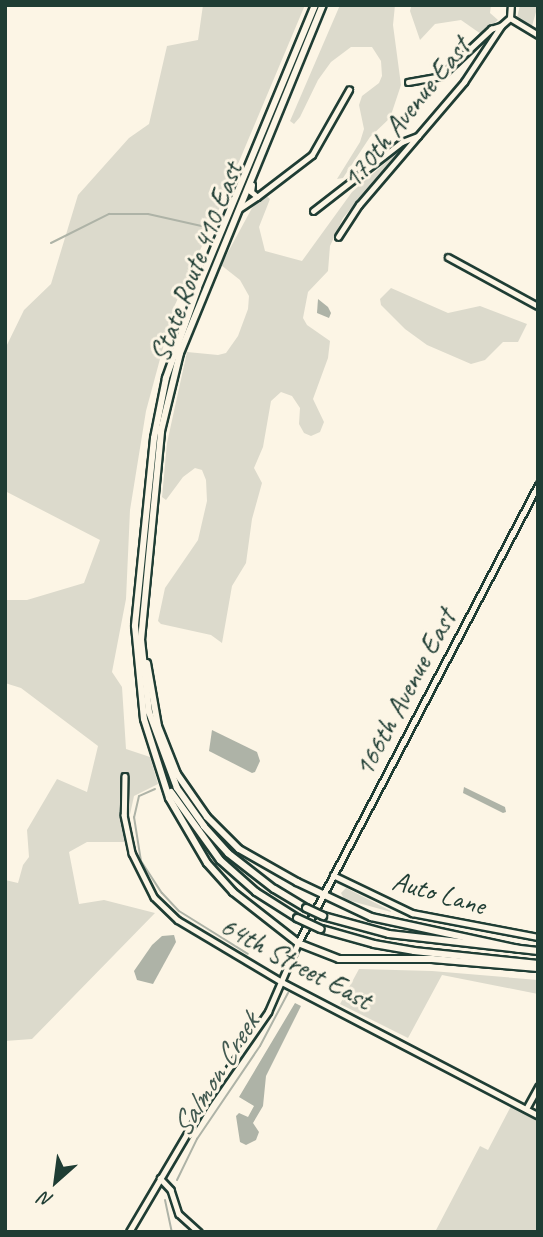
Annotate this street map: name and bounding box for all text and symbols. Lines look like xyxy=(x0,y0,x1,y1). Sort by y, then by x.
street label: 170th Avenue East xyxy=(335,31,477,195)
street label: State Route 410 East xyxy=(142,157,250,367)
street label: 166th Avenue East xyxy=(347,604,463,782)
street label: Auto Lane xyxy=(388,864,490,922)
street label: 64th Street East xyxy=(214,909,378,1017)
water label: Salmon Creek xyxy=(163,1007,267,1143)
north arrow xyxy=(21,1146,91,1216)
text: N xyxy=(35,1186,57,1213)

